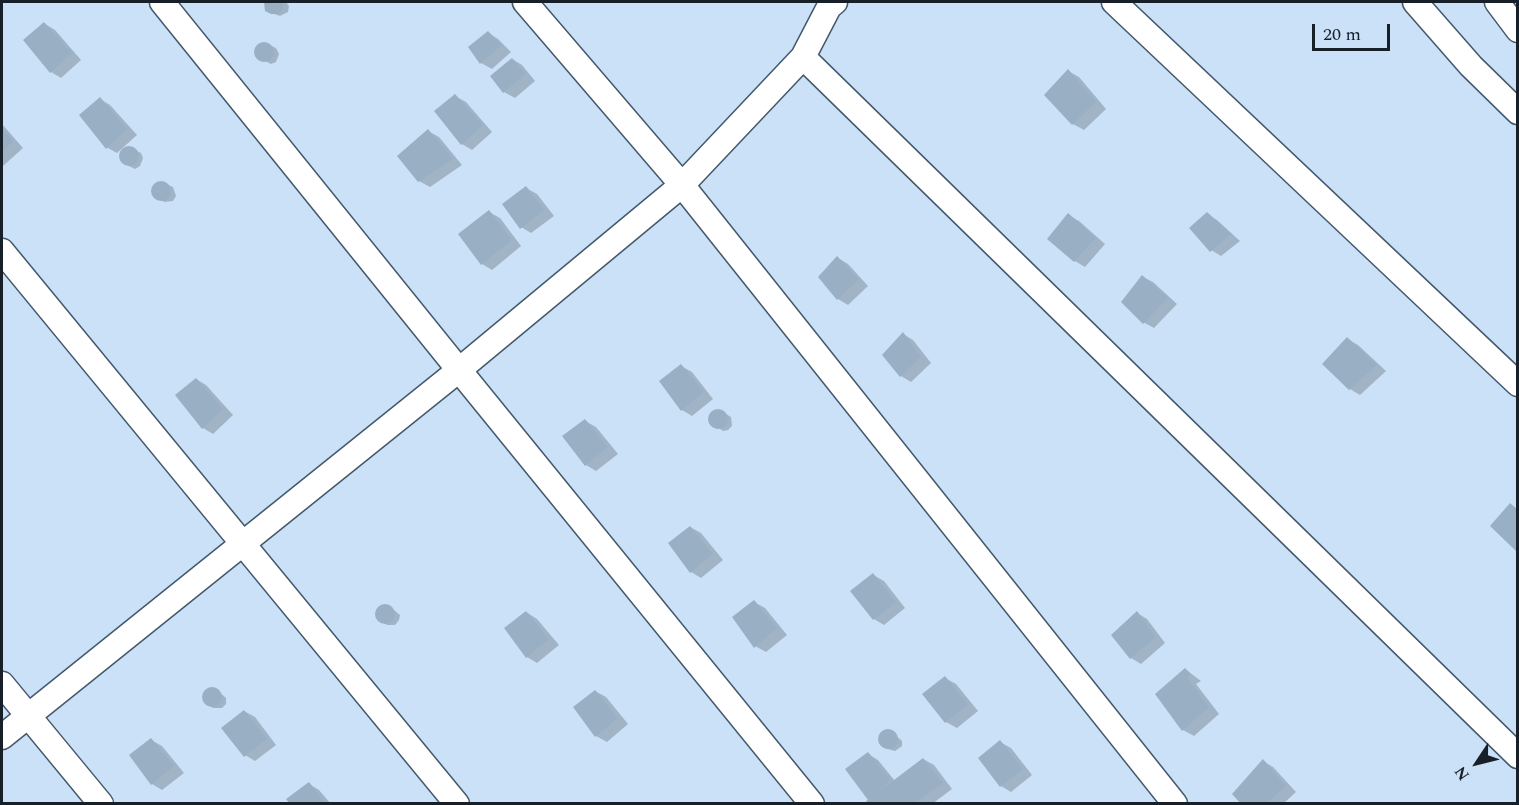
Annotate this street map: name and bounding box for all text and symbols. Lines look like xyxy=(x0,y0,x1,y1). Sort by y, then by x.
scale bar xyxy=(1315,12,1393,50)
text: 20 m xyxy=(1323,21,1361,48)
north arrow xyxy=(1447,733,1507,793)
text: N xyxy=(1449,761,1476,786)

